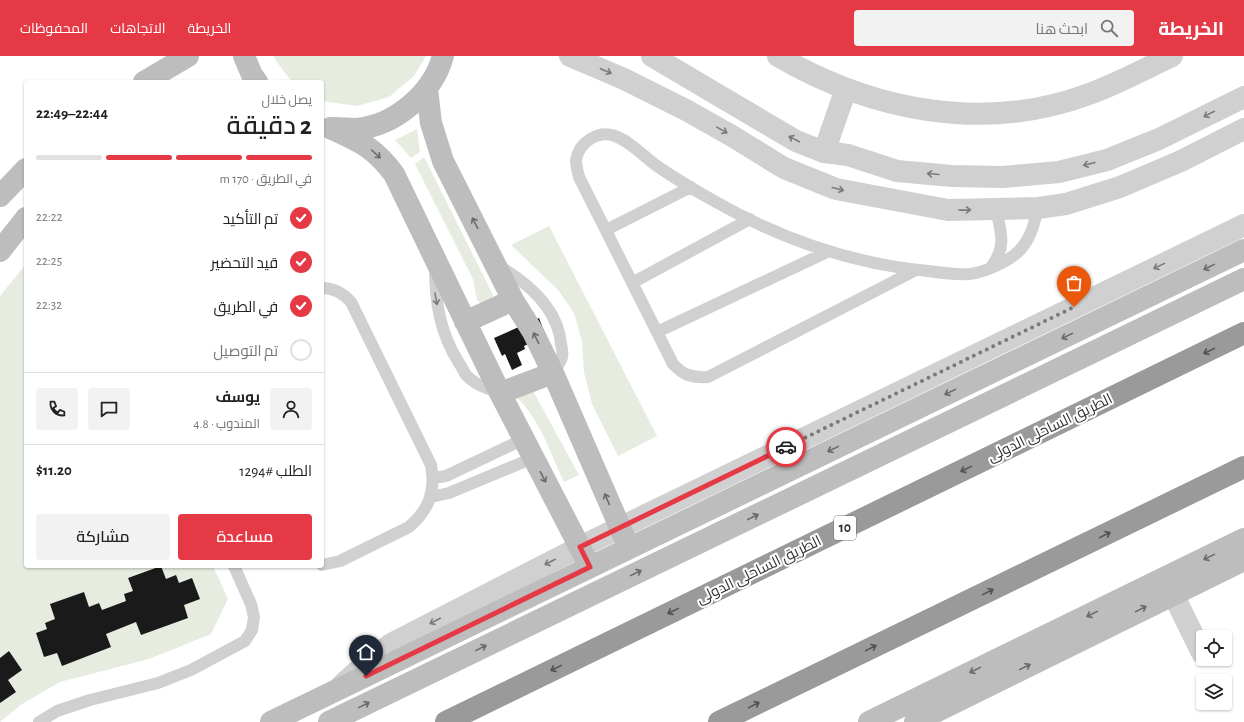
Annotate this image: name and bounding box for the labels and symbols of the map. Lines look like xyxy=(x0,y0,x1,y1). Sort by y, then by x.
one-way arrow xyxy=(600,68,612,75)
one-way arrow xyxy=(1203,111,1215,118)
one-way arrow xyxy=(716,127,728,135)
one-way arrow xyxy=(788,135,800,143)
one-way arrow xyxy=(371,149,382,158)
one-way arrow xyxy=(1083,161,1096,168)
one-way arrow xyxy=(927,170,940,178)
one-way arrow xyxy=(831,185,844,193)
one-way arrow xyxy=(958,206,971,214)
one-way arrow xyxy=(470,218,478,230)
one-way arrow xyxy=(1153,263,1165,270)
one-way arrow xyxy=(1203,264,1215,271)
pin xyxy=(1057,266,1091,307)
one-way arrow xyxy=(432,292,440,305)
one-way arrow xyxy=(532,332,539,344)
one-way arrow xyxy=(1061,333,1073,340)
one-way arrow xyxy=(1203,347,1215,355)
one-way arrow xyxy=(944,389,956,397)
street label: الطريق الساحلى الدولى xyxy=(985,391,1116,467)
courier xyxy=(766,427,806,467)
one-way arrow xyxy=(827,446,839,453)
one-way arrow xyxy=(960,466,972,473)
one-way arrow xyxy=(540,471,548,483)
one-way arrow xyxy=(603,494,611,506)
one-way arrow xyxy=(747,513,759,520)
road number: 10 xyxy=(834,516,856,540)
one-way arrow xyxy=(1098,531,1110,538)
street label: الطريق الساحلى الدولى xyxy=(694,533,825,609)
one-way arrow xyxy=(1203,554,1215,561)
one-way arrow xyxy=(545,558,557,566)
one-way arrow xyxy=(630,569,642,576)
one-way arrow xyxy=(981,587,993,595)
one-way arrow xyxy=(1135,605,1147,613)
one-way arrow xyxy=(667,608,679,616)
one-way arrow xyxy=(1086,610,1098,618)
one-way arrow xyxy=(429,618,441,626)
pin xyxy=(349,635,383,676)
one-way arrow xyxy=(475,644,487,651)
one-way arrow xyxy=(864,644,876,651)
one-way arrow xyxy=(1018,663,1030,670)
one-way arrow xyxy=(551,665,563,672)
one-way arrow xyxy=(970,667,982,675)
one-way arrow xyxy=(358,701,370,708)
one-way arrow xyxy=(747,701,759,708)

